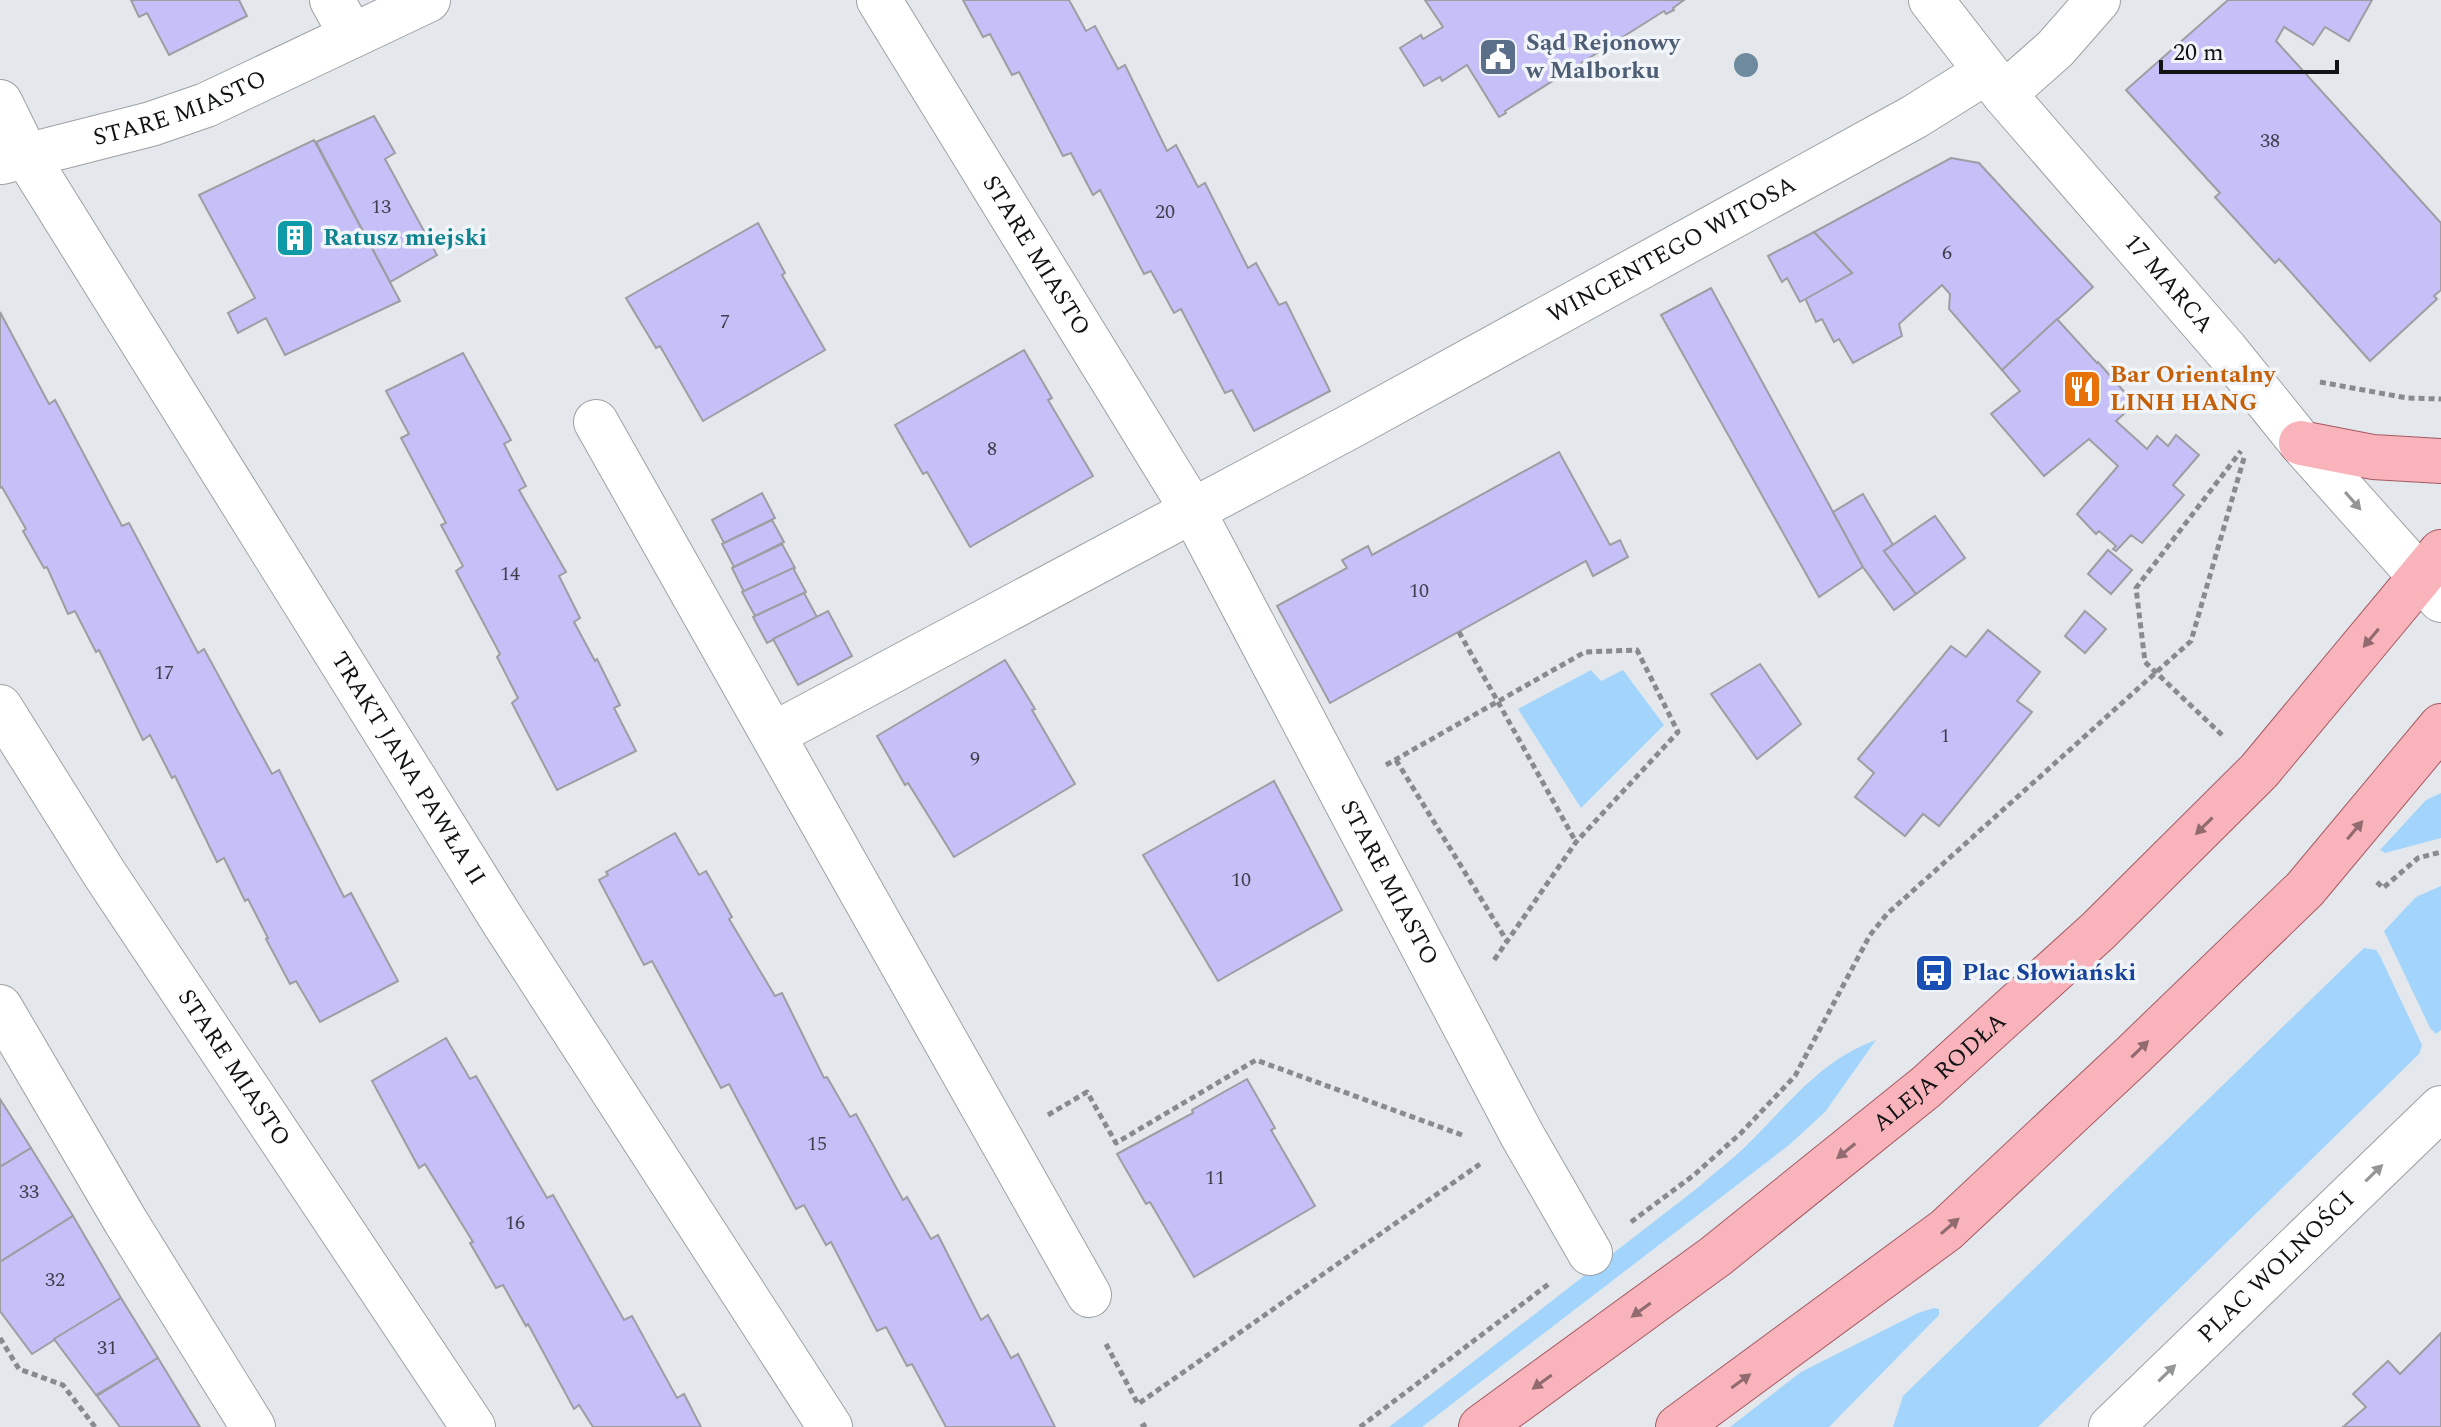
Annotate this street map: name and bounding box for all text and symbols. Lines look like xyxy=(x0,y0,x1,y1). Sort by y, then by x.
scale bar xyxy=(2161,24,2337,74)
place label: Sąd Rejonowy w Malborku xyxy=(1525,25,1681,89)
text: 20 m xyxy=(2173,35,2224,71)
public building icon: Sąd Rejonowy w Malborku xyxy=(1477,36,1519,78)
street label: STARE MIASTO xyxy=(89,61,273,156)
house number: 38 xyxy=(2260,126,2280,156)
street label: WINCENTEGO WITOSA xyxy=(1541,167,1803,333)
street label: STARE MIASTO xyxy=(973,168,1099,343)
house number: 13 xyxy=(371,192,391,222)
house number: 20 xyxy=(1155,197,1175,227)
building icon: Ratusz miejski xyxy=(274,217,316,259)
place label: Ratusz miejski xyxy=(323,220,487,256)
street label: 17 MARCA xyxy=(2115,226,2222,341)
house number: 6 xyxy=(1942,238,1952,268)
house number: 7 xyxy=(720,307,730,337)
place label: Bar Orientalny LINH HANG xyxy=(2110,357,2277,421)
restaurant icon: Bar Orientalny LINH HANG xyxy=(2061,368,2103,410)
house number: 8 xyxy=(987,434,997,464)
one-way arrow xyxy=(2344,491,2361,511)
house number: 14 xyxy=(500,559,520,589)
house number: 10 xyxy=(1409,576,1429,606)
one-way arrow xyxy=(2363,628,2380,648)
street label: TRAKT JANA PAWŁA II xyxy=(322,645,495,893)
house number: 17 xyxy=(154,658,174,688)
house number: 1 xyxy=(1940,721,1950,751)
house number: 9 xyxy=(970,744,980,774)
street label: STARE MIASTO xyxy=(1331,794,1447,972)
one-way arrow xyxy=(2195,816,2214,834)
one-way arrow xyxy=(2346,820,2363,840)
house number: 10 xyxy=(1231,865,1251,895)
bus stop icon: Plac Słowiański xyxy=(1913,952,1955,994)
place label: Plac Słowiański xyxy=(1962,955,2136,991)
street label: STARE MIASTO xyxy=(168,982,299,1154)
street label: ALEJA RODŁA xyxy=(1865,1004,2015,1141)
one-way arrow xyxy=(2130,1040,2149,1059)
house number: 15 xyxy=(807,1129,827,1159)
one-way arrow xyxy=(1836,1142,1856,1159)
house number: 11 xyxy=(1205,1163,1225,1193)
one-way arrow xyxy=(2364,1164,2383,1182)
house number: 33 xyxy=(19,1177,39,1207)
street label: PLAC WOLNOŚCI xyxy=(2190,1183,2363,1352)
house number: 16 xyxy=(505,1208,525,1238)
one-way arrow xyxy=(1940,1218,1959,1236)
house number: 32 xyxy=(45,1265,65,1295)
one-way arrow xyxy=(1630,1302,1651,1317)
house number: 31 xyxy=(97,1333,117,1363)
one-way arrow xyxy=(2157,1364,2176,1382)
one-way arrow xyxy=(1531,1374,1552,1390)
one-way arrow xyxy=(1730,1374,1751,1389)

